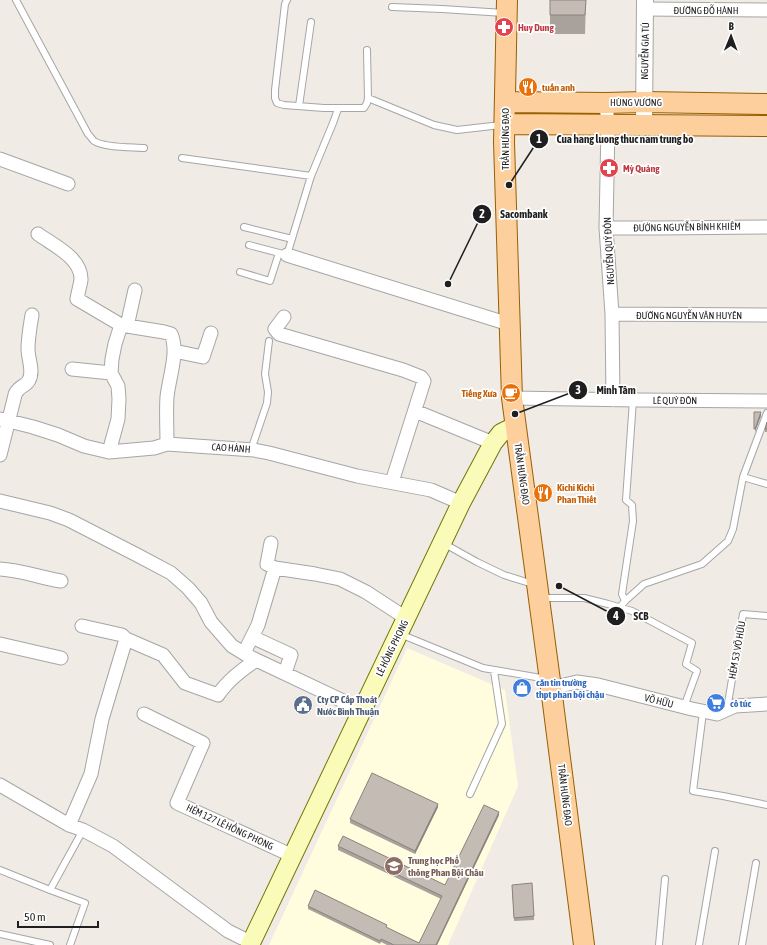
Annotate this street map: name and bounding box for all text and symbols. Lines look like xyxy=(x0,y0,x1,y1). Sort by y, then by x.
street label: ĐƯỜNG ĐỖ HÀNH xyxy=(673,4,739,16)
pharmacy icon: Huy Dung xyxy=(493,16,515,38)
north arrow xyxy=(711,16,751,56)
text: B xyxy=(728,20,735,32)
place label: Huy Dung xyxy=(518,22,554,33)
street label: NGUYỄN GIA TÚ xyxy=(638,22,651,80)
restaurant icon: tuấn anh xyxy=(517,76,539,98)
place label: tuấn anh xyxy=(541,82,575,93)
street label: HÙNG VƯƠNG xyxy=(610,97,662,108)
street label: TRẦN HƯNG ĐẠO xyxy=(499,108,511,170)
callout: Cua hang luong thuc nam trung bo xyxy=(529,128,702,151)
text: 1 xyxy=(536,132,542,146)
text: Cua hang luong thuc nam trung bo xyxy=(557,133,693,145)
pharmacy icon: Mỳ Quảng xyxy=(598,157,620,179)
place label: Mỳ Quảng xyxy=(623,163,660,174)
callout: Sacombank xyxy=(472,202,555,225)
text: 2 xyxy=(479,207,485,221)
text: Sacombank xyxy=(500,208,548,220)
street label: NGUYỄN QUÝ ĐÔN xyxy=(601,217,616,285)
street label: ĐƯỜNG NGUYỄN BỈNH KHIÊM xyxy=(633,220,741,233)
street label: ĐƯỜNG NGUYỄN VĂN HUYÊN xyxy=(636,309,742,321)
callout: Minh Tâm xyxy=(568,379,644,402)
cafe icon: Tiếng Xưa xyxy=(500,382,522,404)
text: 3 xyxy=(575,383,581,397)
text: Minh Tâm xyxy=(596,384,636,396)
place label: Tiếng Xưa xyxy=(461,388,497,399)
street label: LÊ QUÝ ĐÔN xyxy=(653,395,697,406)
street label: CAO HÀNH xyxy=(211,441,251,455)
street label: TRẦN HƯNG ĐẠO xyxy=(512,442,533,506)
restaurant icon: Kichi Kichi Phan Thiết xyxy=(532,482,554,504)
place label: Kichi Kichi Phan Thiết xyxy=(557,482,596,505)
callout: SCB xyxy=(606,605,656,628)
text: 4 xyxy=(612,609,619,623)
text: SCB xyxy=(634,610,649,622)
street label: LÊ HỒNG PHONG xyxy=(373,618,410,678)
street label: HẺM 53 VÕ HỮU xyxy=(727,620,748,680)
shop icon: căn tin trường thpt phan bội chậu xyxy=(511,677,533,699)
place label: căn tin trường thpt phan bội chậu xyxy=(535,677,604,700)
street label: VÕ HỮU xyxy=(643,692,675,710)
supermarket icon: cô túc xyxy=(705,692,727,714)
public building icon: Cty CP Cấp Thoát Nước Bình Thuận xyxy=(292,694,314,716)
place label: Cty CP Cấp Thoát Nước Bình Thuận xyxy=(317,694,379,717)
place label: cô túc xyxy=(730,698,751,709)
street label: TRẦN HƯNG ĐẠO xyxy=(556,763,575,827)
street label: HẺM 127 LÊ HỒNG PHONG xyxy=(185,801,276,852)
school or university icon: Trung học Phổ thông Phan Bội Châu xyxy=(383,855,405,877)
place label: Trung học Phổ thông Phan Bội Châu xyxy=(407,855,484,878)
scale bar xyxy=(18,903,98,929)
text: 50 m xyxy=(24,910,46,924)

